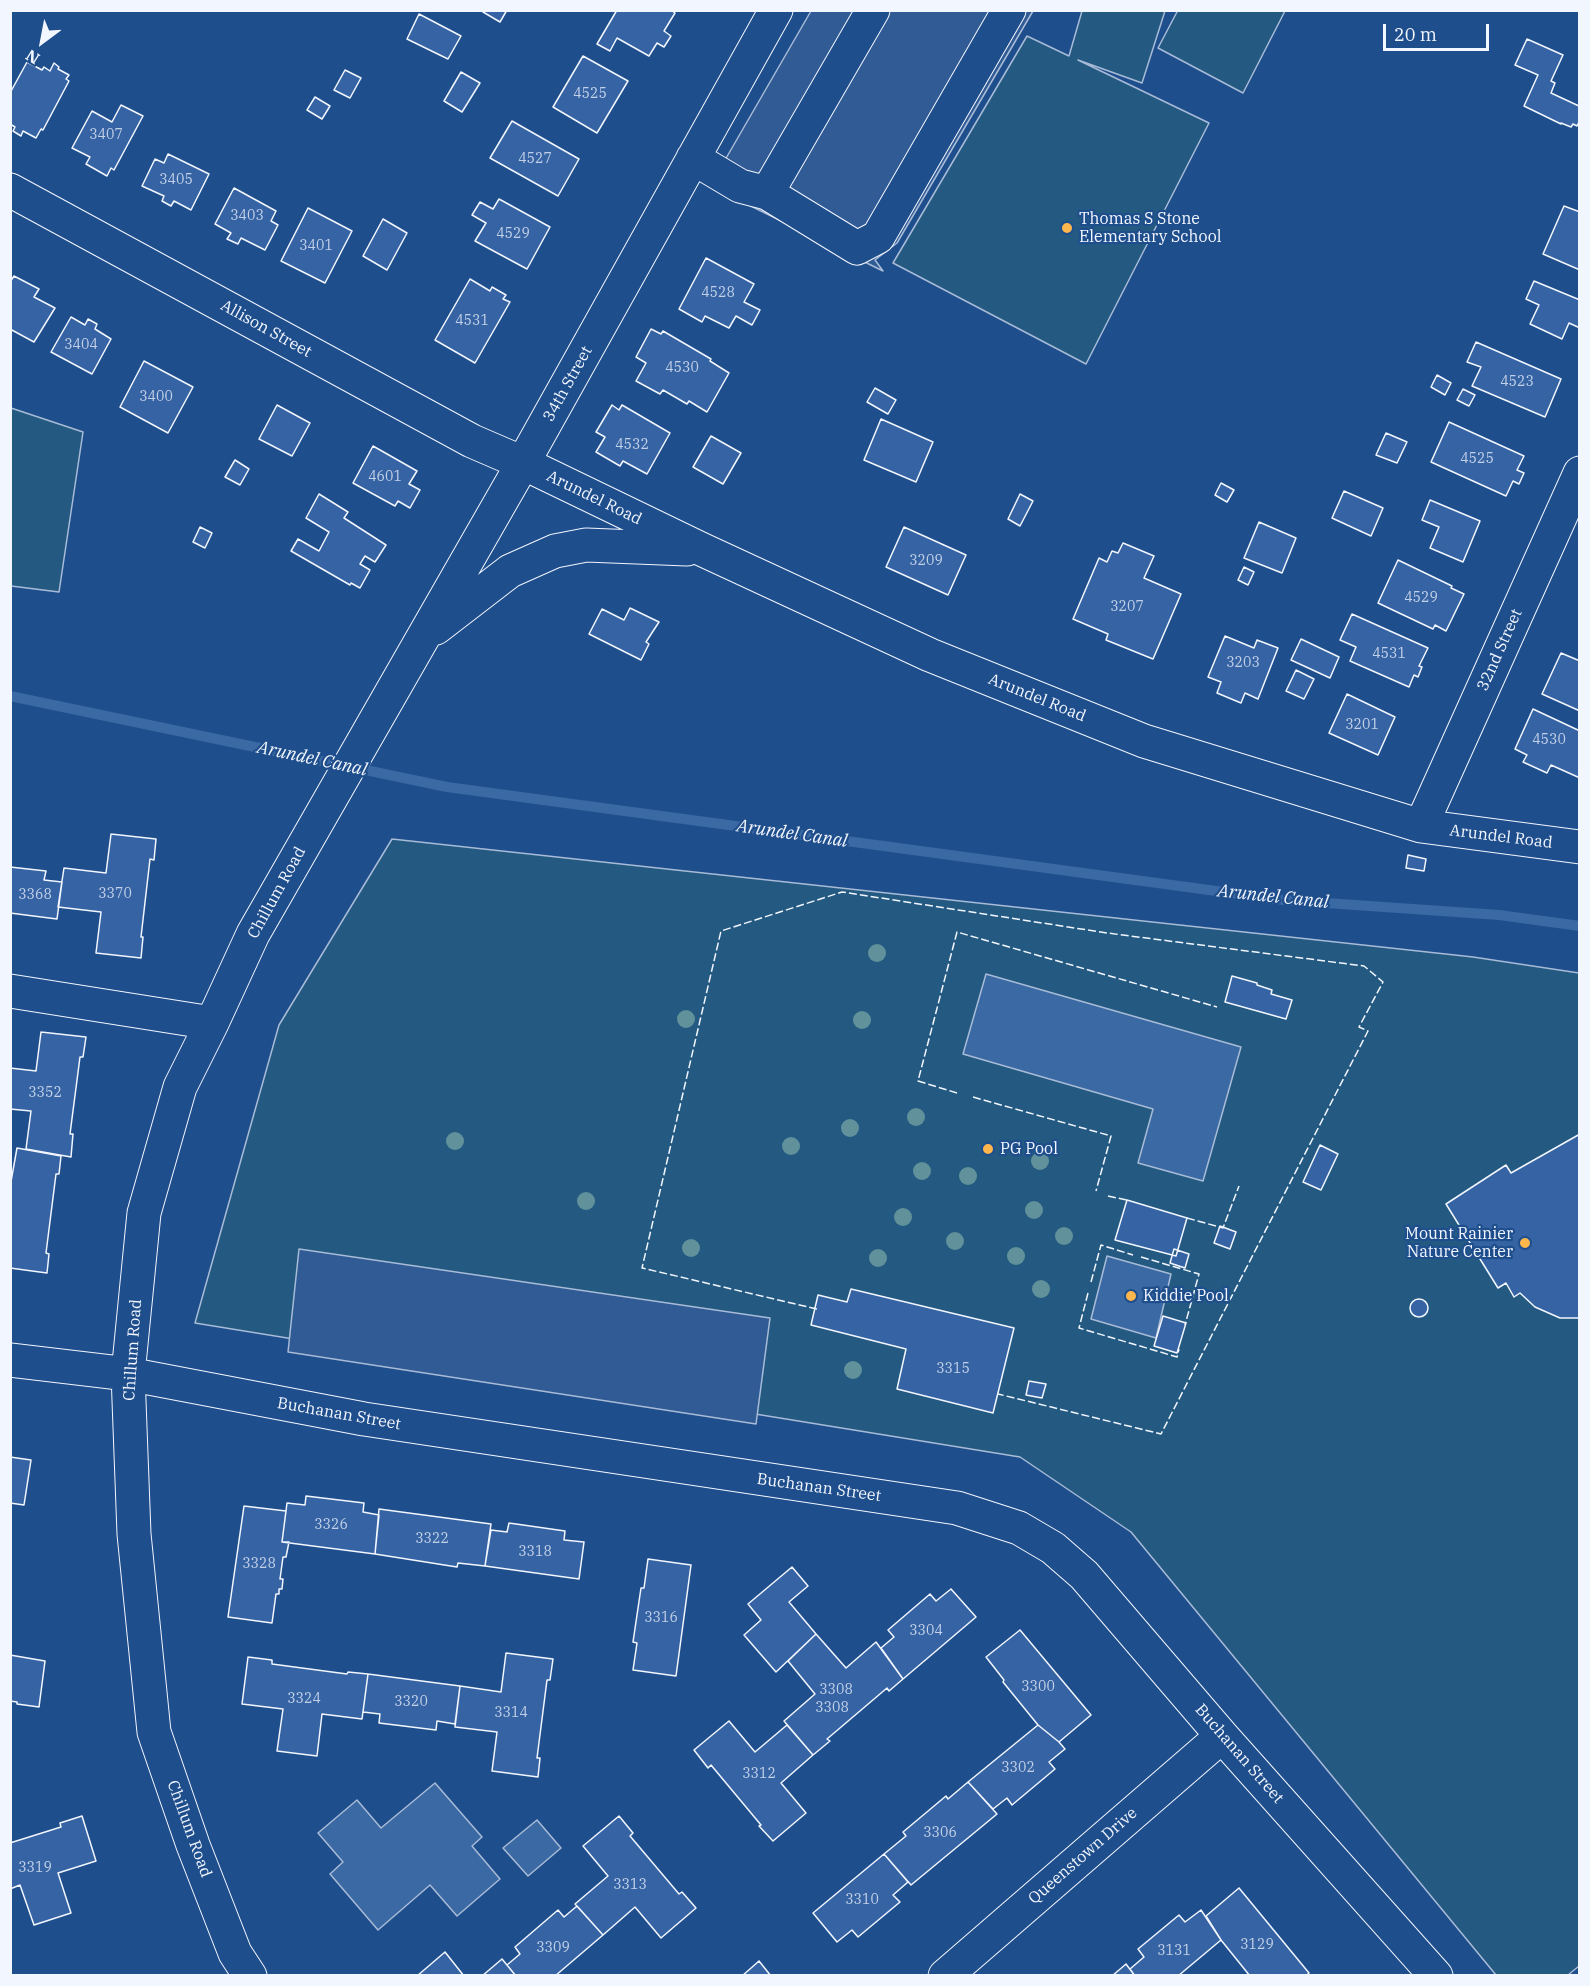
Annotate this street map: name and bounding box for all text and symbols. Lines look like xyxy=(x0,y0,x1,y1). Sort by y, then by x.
north arrow xyxy=(12,12,72,72)
scale bar xyxy=(1386,12,1492,50)
text: 20 m xyxy=(1394,23,1437,46)
text: N xyxy=(22,45,43,69)
house number: 4525 xyxy=(573,86,607,102)
house number: 3407 xyxy=(89,127,123,143)
house number: 4527 xyxy=(518,151,552,167)
house number: 3405 xyxy=(159,172,193,188)
house number: 3403 xyxy=(230,208,264,224)
place label: Thomas S Stone Elementary School xyxy=(1079,209,1222,247)
marker: Thomas S Stone Elementary School xyxy=(1060,221,1074,235)
house number: 4529 xyxy=(496,226,530,242)
house number: 3401 xyxy=(299,238,333,254)
house number: 4528 xyxy=(701,285,735,301)
street label: Allison Street xyxy=(217,296,315,362)
house number: 4531 xyxy=(455,313,489,329)
house number: 3404 xyxy=(64,337,98,353)
street label: 34th Street xyxy=(539,343,597,425)
house number: 4530 xyxy=(665,360,699,376)
house number: 4523 xyxy=(1500,374,1534,390)
house number: 3400 xyxy=(139,389,173,405)
house number: 4532 xyxy=(615,437,649,453)
house number: 4525 xyxy=(1460,451,1494,467)
street label: Arundel Road xyxy=(543,467,645,529)
house number: 4601 xyxy=(368,469,402,485)
house number: 3209 xyxy=(909,553,943,569)
house number: 4529 xyxy=(1404,590,1438,606)
house number: 3207 xyxy=(1110,599,1144,615)
street label: 32nd Street xyxy=(1473,606,1527,694)
house number: 4531 xyxy=(1372,646,1406,662)
house number: 3203 xyxy=(1226,655,1260,671)
street label: Arundel Road xyxy=(985,670,1089,726)
house number: 3201 xyxy=(1345,717,1379,733)
house number: 4530 xyxy=(1532,732,1566,748)
water label: Arundel Canal xyxy=(255,737,369,781)
water label: Arundel Canal xyxy=(735,816,849,852)
street label: Arundel Road xyxy=(1448,821,1554,853)
street label: Chillum Road xyxy=(244,844,310,942)
water label: Arundel Canal xyxy=(1216,880,1330,914)
house number: 3370 xyxy=(98,886,132,902)
house number: 3368 xyxy=(18,887,52,903)
house number: 3352 xyxy=(28,1085,62,1101)
place label: PG Pool xyxy=(1000,1139,1058,1159)
marker: PG Pool xyxy=(981,1142,995,1156)
place label: Mount Rainier Nature Center xyxy=(1405,1224,1513,1262)
marker: Mount Rainier Nature Center xyxy=(1518,1236,1532,1250)
place label: Kiddie Pool xyxy=(1143,1286,1229,1306)
marker: Kiddie Pool xyxy=(1124,1289,1138,1303)
street label: Chillum Road xyxy=(120,1298,146,1402)
house number: 3315 xyxy=(936,1361,970,1377)
street label: Buchanan Street xyxy=(276,1394,402,1434)
street label: Buchanan Street xyxy=(756,1470,882,1506)
house number: 3326 xyxy=(314,1517,348,1533)
house number: 3322 xyxy=(415,1531,449,1547)
house number: 3318 xyxy=(518,1544,552,1560)
house number: 3328 xyxy=(242,1556,276,1572)
house number: 3316 xyxy=(644,1610,678,1626)
house number: 3304 xyxy=(909,1623,943,1639)
house number: 3300 xyxy=(1021,1679,1055,1695)
house number: 3308 xyxy=(819,1682,853,1698)
house number: 3324 xyxy=(287,1691,321,1707)
house number: 3320 xyxy=(394,1694,428,1710)
house number: 3308 xyxy=(815,1700,849,1716)
street label: Buchanan Street xyxy=(1191,1700,1287,1808)
house number: 3314 xyxy=(494,1705,528,1721)
house number: 3302 xyxy=(1001,1760,1035,1776)
house number: 3312 xyxy=(742,1766,776,1782)
street label: Chillum Road xyxy=(163,1778,215,1880)
street label: Queenstown Drive xyxy=(1025,1804,1141,1908)
house number: 3306 xyxy=(923,1825,957,1841)
house number: 3319 xyxy=(18,1860,52,1876)
house number: 3313 xyxy=(613,1877,647,1893)
house number: 3310 xyxy=(845,1892,879,1908)
house number: 3129 xyxy=(1240,1937,1274,1953)
house number: 3309 xyxy=(536,1940,570,1956)
house number: 3131 xyxy=(1157,1943,1191,1959)

